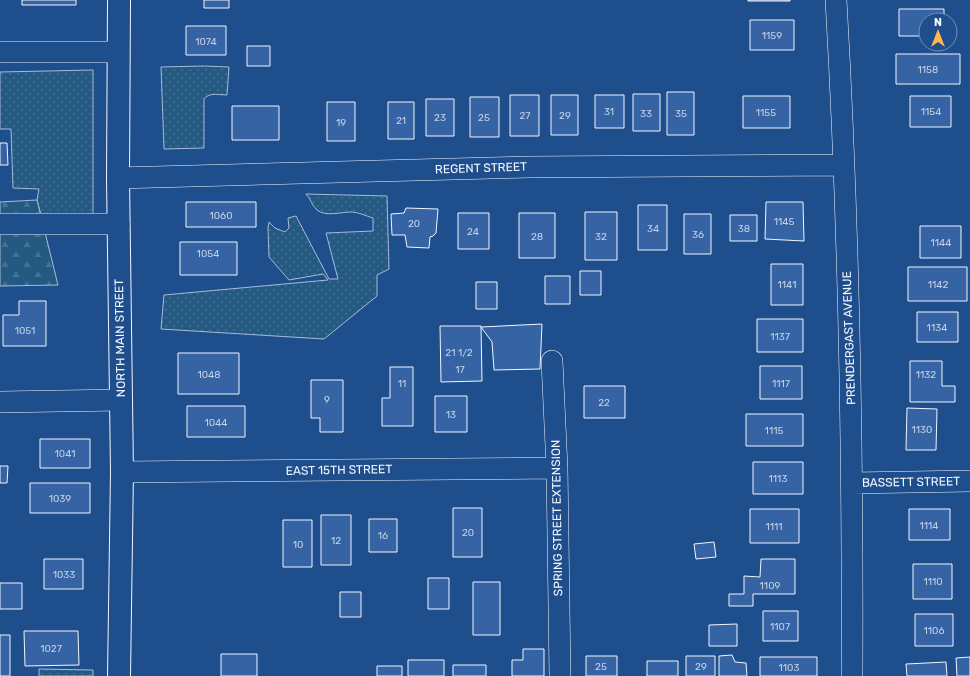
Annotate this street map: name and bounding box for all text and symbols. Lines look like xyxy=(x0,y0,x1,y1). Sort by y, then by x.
north arrow xyxy=(918,12,958,52)
text: N xyxy=(934,16,942,29)
house number: 1159 xyxy=(762,30,782,42)
house number: 1074 xyxy=(195,36,217,48)
house number: 1158 xyxy=(918,64,938,76)
house number: 31 xyxy=(604,106,614,118)
house number: 1154 xyxy=(921,106,941,118)
house number: 1155 xyxy=(756,107,776,119)
house number: 33 xyxy=(640,108,652,120)
house number: 35 xyxy=(675,108,687,120)
house number: 27 xyxy=(520,110,531,122)
house number: 29 xyxy=(559,110,571,122)
house number: 23 xyxy=(434,112,446,124)
house number: 25 xyxy=(478,112,490,124)
house number: 21 xyxy=(396,115,406,127)
house number: 19 xyxy=(336,117,346,129)
street label: REGENT STREET xyxy=(435,159,527,177)
house number: 1060 xyxy=(209,210,233,222)
house number: 1145 xyxy=(774,216,794,228)
house number: 20 xyxy=(408,218,420,230)
house number: 34 xyxy=(647,223,659,235)
house number: 38 xyxy=(738,223,750,235)
house number: 24 xyxy=(467,226,479,238)
house number: 36 xyxy=(692,229,704,241)
house number: 28 xyxy=(531,231,543,243)
house number: 32 xyxy=(595,231,607,243)
house number: 1144 xyxy=(931,237,951,249)
house number: 1054 xyxy=(197,248,219,260)
street label: PRENDERGAST AVENUE xyxy=(840,271,858,405)
street label: NORTH MAIN STREET xyxy=(112,279,128,397)
house number: 1141 xyxy=(778,279,796,291)
house number: 1142 xyxy=(928,279,948,291)
house number: 1134 xyxy=(927,322,947,334)
house number: 1051 xyxy=(15,325,35,337)
house number: 1137 xyxy=(770,331,790,343)
house number: 21 1/2 xyxy=(445,347,473,359)
house number: 17 xyxy=(455,364,465,376)
house number: 1048 xyxy=(197,369,221,381)
house number: 1132 xyxy=(916,369,936,381)
house number: 11 xyxy=(398,378,406,390)
house number: 1117 xyxy=(772,378,790,390)
house number: 9 xyxy=(324,394,330,406)
house number: 22 xyxy=(598,397,610,409)
house number: 13 xyxy=(446,409,456,421)
house number: 1044 xyxy=(204,417,228,429)
house number: 1130 xyxy=(912,424,932,436)
house number: 1115 xyxy=(765,425,783,437)
street label: SPRING STREET EXTENSION xyxy=(549,440,565,596)
house number: 1041 xyxy=(55,448,75,460)
street label: EAST 15TH STREET xyxy=(286,462,392,478)
house number: 1113 xyxy=(769,473,787,485)
street label: BASSETT STREET xyxy=(862,474,960,490)
house number: 1039 xyxy=(49,493,71,505)
house number: 1114 xyxy=(919,520,939,532)
house number: 1111 xyxy=(765,521,783,533)
house number: 20 xyxy=(462,527,474,539)
house number: 16 xyxy=(378,530,388,542)
house number: 12 xyxy=(331,535,341,547)
house number: 10 xyxy=(293,539,303,551)
house number: 1033 xyxy=(53,569,75,581)
house number: 1110 xyxy=(923,576,943,588)
house number: 1109 xyxy=(760,580,780,592)
house number: 1107 xyxy=(770,621,790,633)
house number: 1106 xyxy=(924,625,944,637)
house number: 1027 xyxy=(40,643,62,655)
house number: 25 xyxy=(595,661,607,673)
house number: 29 xyxy=(695,661,707,673)
house number: 1103 xyxy=(779,662,799,674)

